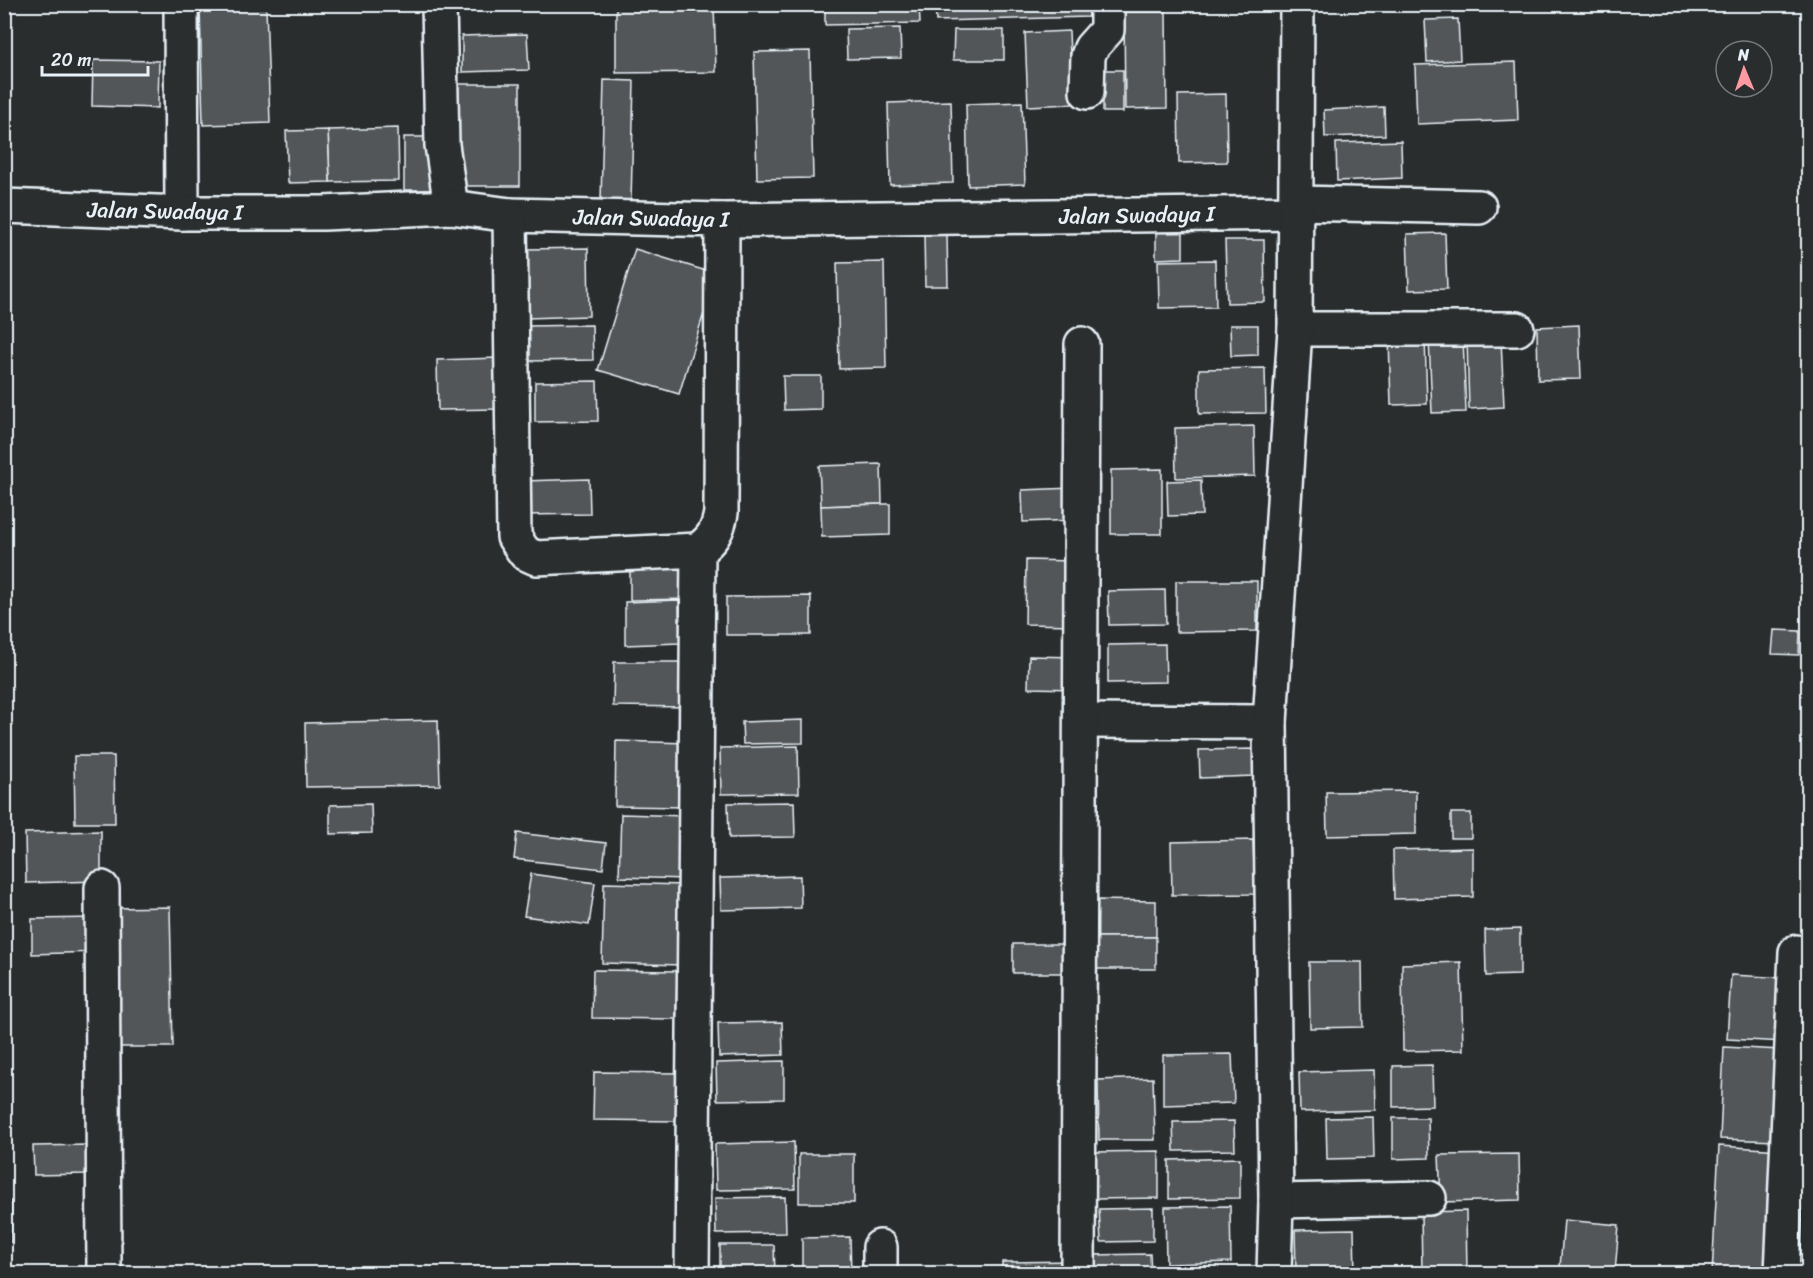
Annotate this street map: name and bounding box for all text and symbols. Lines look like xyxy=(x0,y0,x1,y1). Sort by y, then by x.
scale bar xyxy=(42,39,148,77)
north arrow xyxy=(1714,39,1774,99)
text: N xyxy=(1736,40,1750,69)
text: 20 m xyxy=(51,44,91,76)
street label: Jalan Swadaya I xyxy=(86,190,245,232)
street label: Jalan Swadaya I xyxy=(1058,194,1217,236)
street label: Jalan Swadaya I xyxy=(572,197,731,239)

